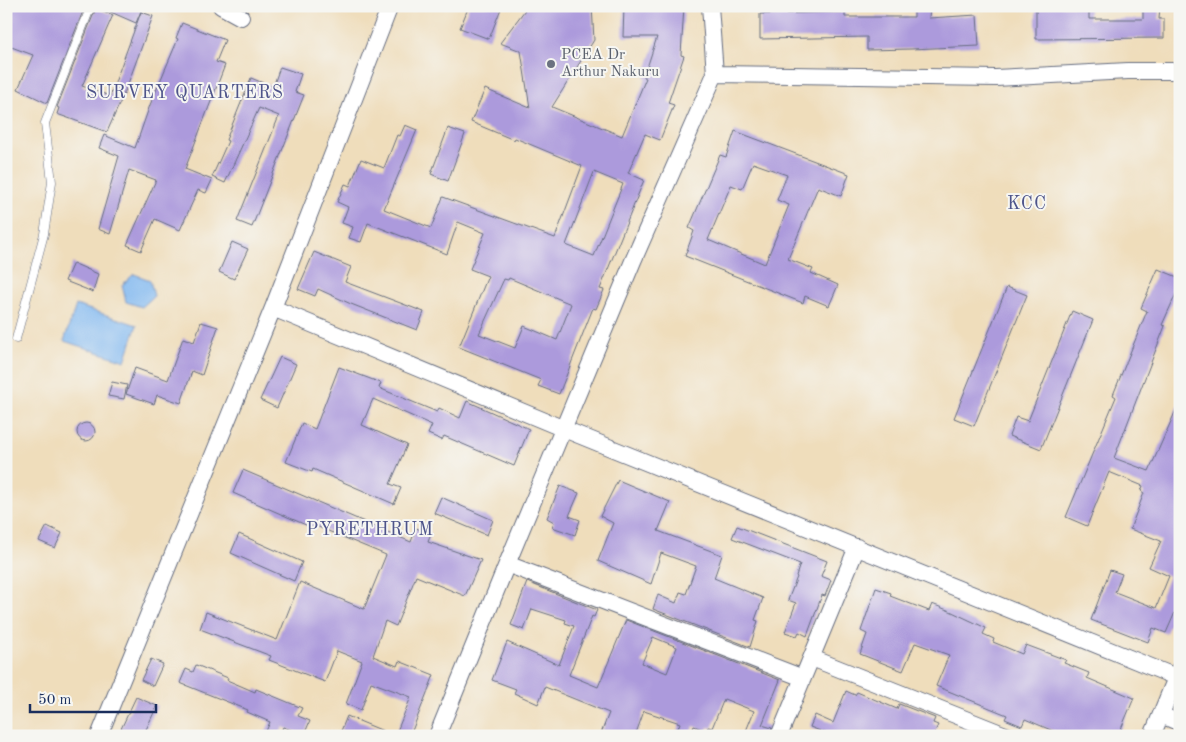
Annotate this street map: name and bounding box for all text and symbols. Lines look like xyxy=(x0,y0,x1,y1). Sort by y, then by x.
place label: PCEA Dr Arthur Nakuru xyxy=(561,48,659,80)
marker: PCEA Dr Arthur Nakuru xyxy=(545,58,557,70)
district label: SURVEY QUARTERS xyxy=(86,84,284,102)
district label: KCC xyxy=(1007,195,1047,213)
district label: PYRETHRUM xyxy=(306,521,434,539)
scale bar xyxy=(30,682,156,714)
text: 50 m xyxy=(38,693,72,708)

